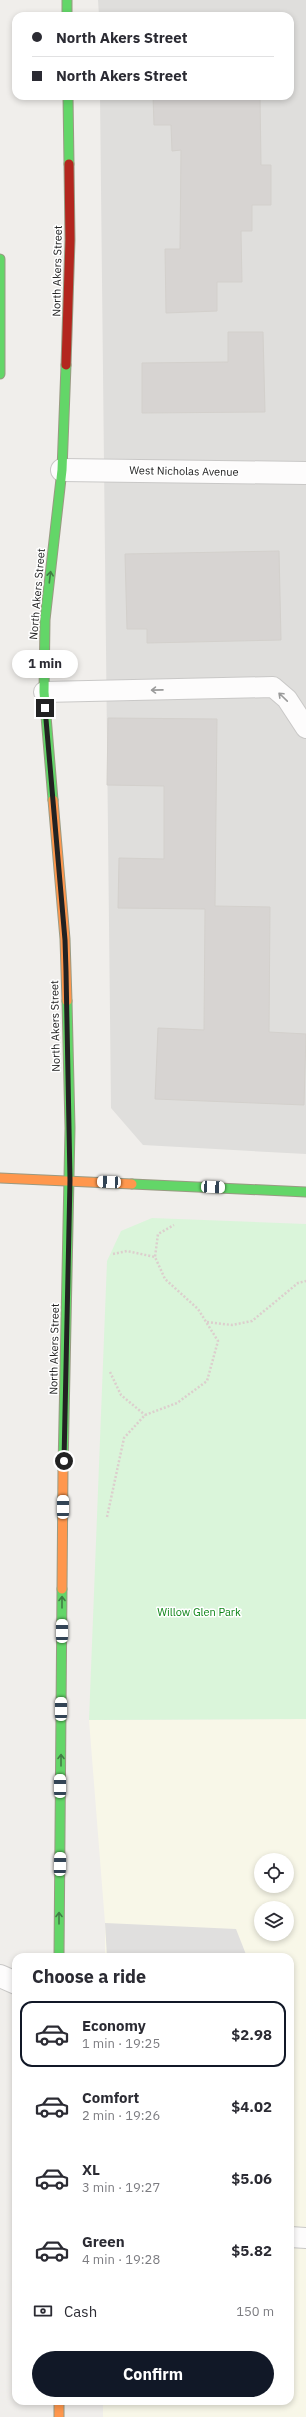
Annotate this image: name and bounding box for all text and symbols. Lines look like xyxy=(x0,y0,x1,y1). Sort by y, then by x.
text: North Akers Street xyxy=(56,28,187,47)
text: North Akers Street xyxy=(56,66,187,85)
street label: North Akers Street xyxy=(49,225,65,317)
street label: West Nicholas Avenue xyxy=(129,463,239,479)
street label: North Akers Street xyxy=(26,548,48,640)
one-way arrow xyxy=(46,571,54,584)
callout: 1 min xyxy=(12,650,78,678)
text: 1 min xyxy=(28,655,62,672)
one-way arrow xyxy=(151,686,164,693)
one-way arrow xyxy=(278,692,288,701)
route end xyxy=(36,699,54,717)
street label: North Akers Street xyxy=(47,980,63,1072)
car xyxy=(97,1175,121,1189)
car xyxy=(201,1180,225,1194)
street label: North Akers Street xyxy=(46,1303,62,1395)
route start xyxy=(55,1452,73,1470)
car xyxy=(57,1495,69,1519)
one-way arrow xyxy=(58,1596,66,1609)
park label: Willow Glen Park xyxy=(157,1605,241,1619)
car xyxy=(56,1619,68,1643)
car xyxy=(55,1697,67,1721)
one-way arrow xyxy=(57,1754,65,1767)
car xyxy=(54,1774,66,1798)
car xyxy=(54,1852,66,1876)
map controls xyxy=(254,1853,294,1941)
button: locate xyxy=(254,1853,294,1893)
button: layers xyxy=(254,1901,294,1941)
one-way arrow xyxy=(55,1912,63,1925)
text: Choose a ride xyxy=(32,1965,146,1988)
icon: car xyxy=(34,2016,70,2052)
text: Economy xyxy=(82,2016,146,2035)
text: $2.98 xyxy=(231,2025,272,2044)
text: 1 min · 19:25 xyxy=(82,2035,160,2052)
icon: car xyxy=(34,2088,70,2124)
text: Comfort xyxy=(82,2088,139,2107)
text: $4.02 xyxy=(231,2097,272,2116)
text: 2 min · 19:26 xyxy=(82,2107,160,2124)
icon: car xyxy=(34,2160,70,2196)
text: XL xyxy=(82,2160,100,2179)
text: $5.06 xyxy=(231,2169,272,2188)
text: 3 min · 19:27 xyxy=(82,2179,160,2196)
icon: car xyxy=(34,2232,70,2268)
text: Green xyxy=(82,2232,125,2251)
text: $5.82 xyxy=(231,2241,272,2260)
text: 4 min · 19:28 xyxy=(82,2251,160,2268)
icon: cash xyxy=(32,2300,54,2322)
text: Cash xyxy=(64,2302,97,2321)
text: 150 m xyxy=(236,2303,274,2320)
button: Confirm xyxy=(32,2351,274,2397)

